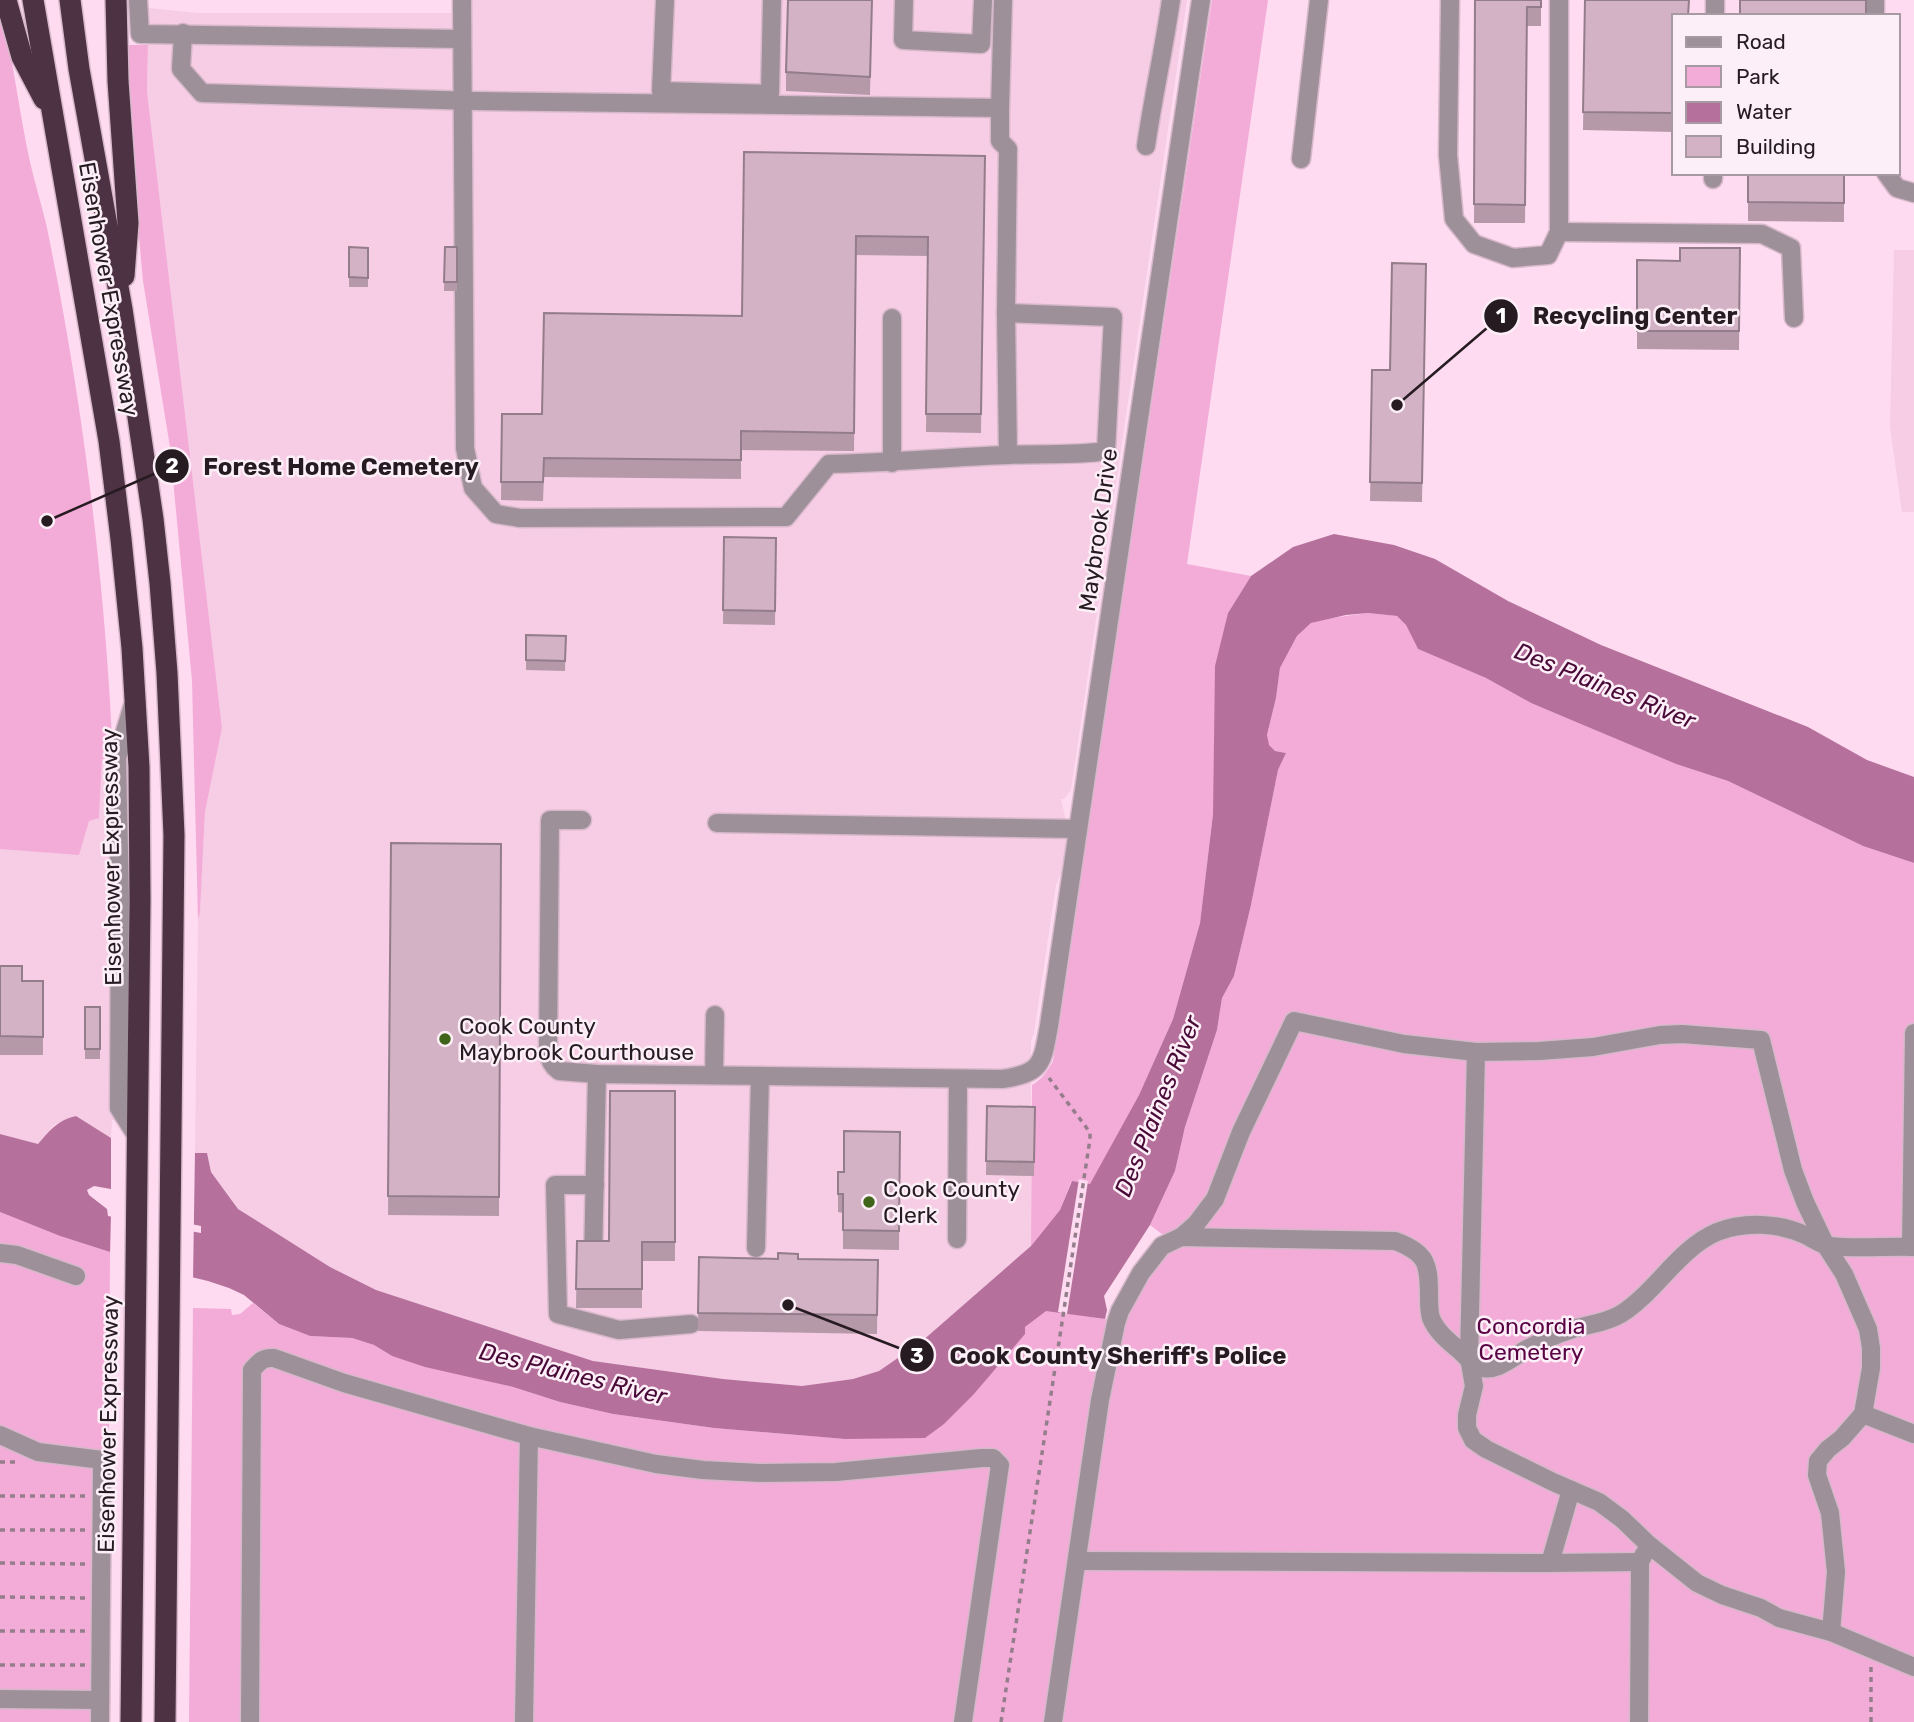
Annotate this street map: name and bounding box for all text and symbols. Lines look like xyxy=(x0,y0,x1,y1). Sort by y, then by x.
legend xyxy=(1672,14,1900,175)
text: Road xyxy=(1736,29,1786,54)
text: Park xyxy=(1736,64,1780,89)
text: Water xyxy=(1736,99,1792,124)
text: Building xyxy=(1736,134,1816,159)
street label: Eisenhower Expressway xyxy=(73,160,145,419)
callout: Recycling Center xyxy=(1483,293,1751,338)
text: Recycling Center xyxy=(1533,302,1737,330)
text: 1 xyxy=(1496,303,1506,328)
callout: Forest Home Cemetery xyxy=(154,444,493,489)
street label: Maybrook Drive xyxy=(1073,447,1123,613)
text: 2 xyxy=(165,453,179,478)
text: Forest Home Cemetery xyxy=(203,453,479,481)
water label: Des Plaines River xyxy=(1511,637,1700,735)
street label: Eisenhower Expressway xyxy=(95,728,127,986)
water label: Des Plaines River xyxy=(1109,1011,1207,1200)
place label: Cook County Maybrook Courthouse xyxy=(459,1012,694,1066)
marker: Cook County Maybrook Courthouse xyxy=(437,1031,453,1047)
place label: Cook County Clerk xyxy=(883,1175,1020,1229)
marker: Cook County Clerk xyxy=(861,1194,877,1210)
street label: Eisenhower Expressway xyxy=(92,1295,124,1553)
park label: Concordia Cemetery xyxy=(1477,1312,1585,1366)
callout: Cook County Sheriff's Police xyxy=(900,1333,1301,1378)
water label: Des Plaines River xyxy=(476,1337,671,1411)
text: Cook County Sheriff's Police xyxy=(949,1342,1287,1370)
text: 3 xyxy=(910,1343,924,1368)

